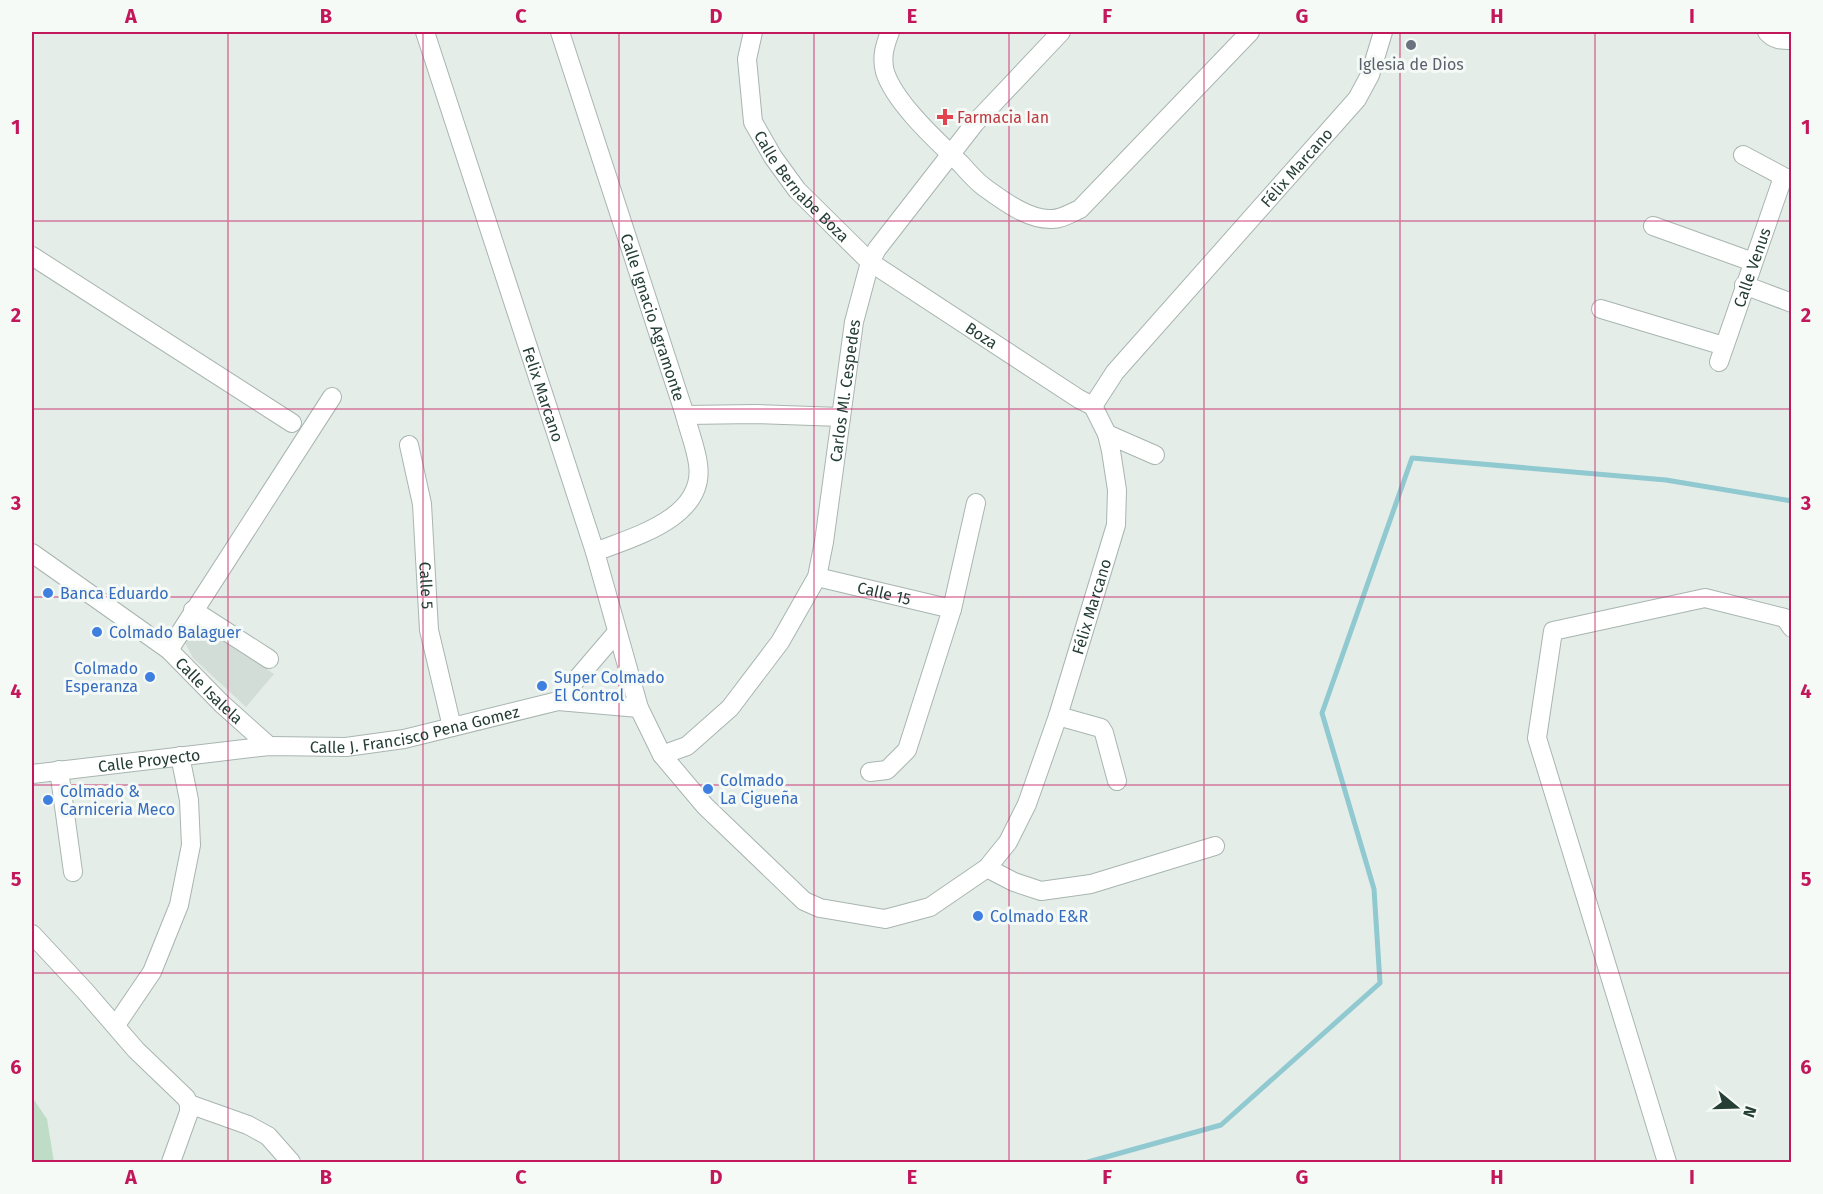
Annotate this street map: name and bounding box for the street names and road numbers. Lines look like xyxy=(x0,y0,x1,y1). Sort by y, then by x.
street label: Félix Marcano xyxy=(1257,124,1337,211)
street label: Calle Bernabe Boza xyxy=(750,127,853,246)
street label: Calle Venus xyxy=(1730,225,1775,310)
street label: Calle Ignacio Agramonte xyxy=(616,231,689,404)
street label: Carlos Ml. Cespedes xyxy=(826,318,864,463)
street label: Boza xyxy=(962,318,1001,353)
street label: Felix Marcano xyxy=(518,344,567,444)
street label: Félix Marcano xyxy=(1068,557,1115,657)
street label: Calle 5 xyxy=(415,561,437,610)
street label: Calle 15 xyxy=(855,578,913,609)
street label: Calle Isalela xyxy=(171,653,247,728)
street label: Calle J. Francisco Pena Gomez xyxy=(310,702,521,757)
street label: Calle Proyecto xyxy=(97,745,201,776)

